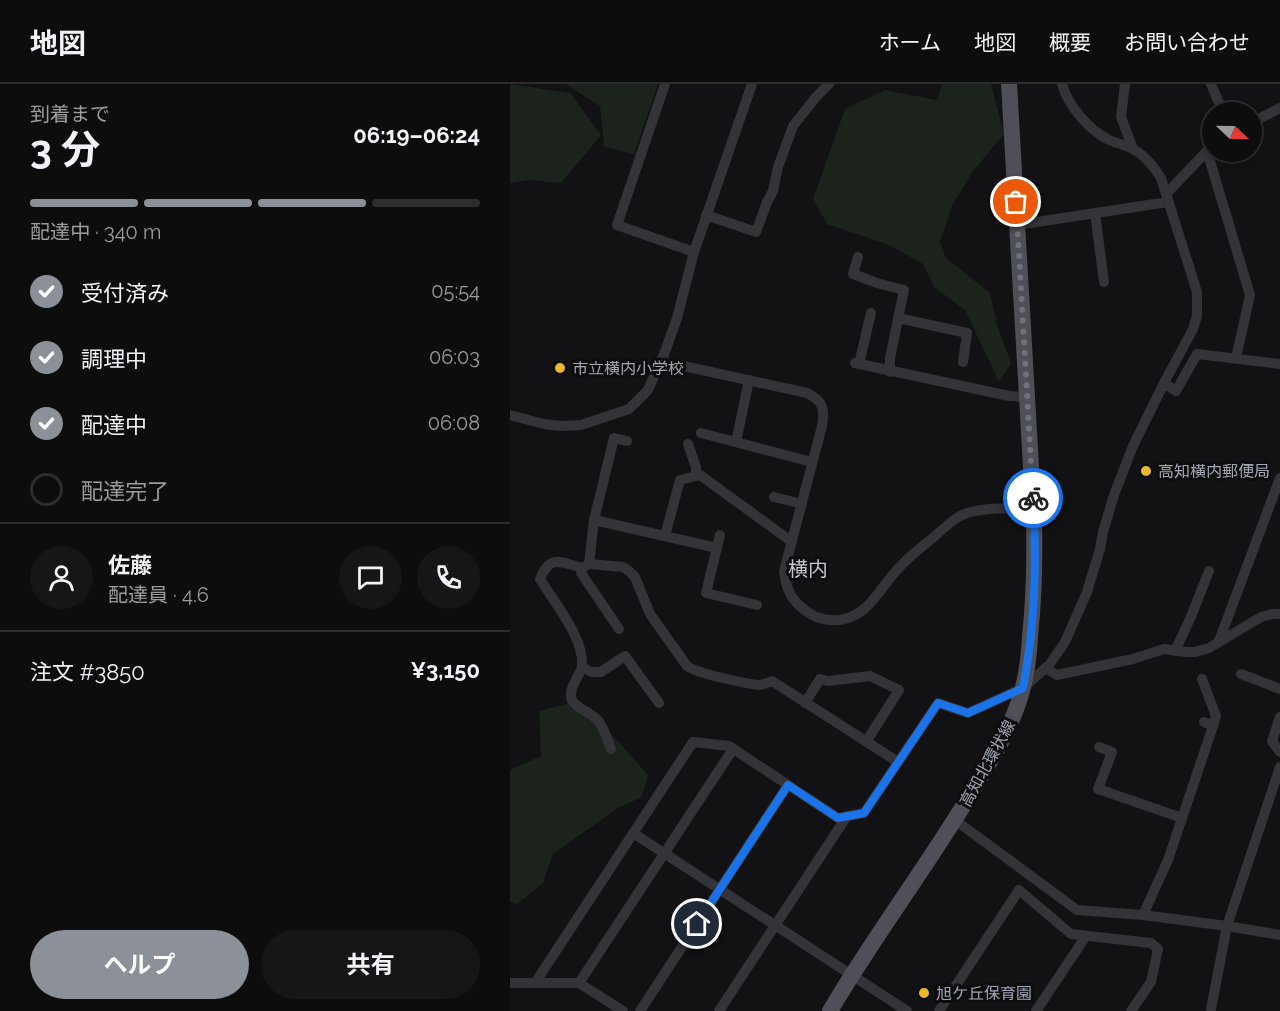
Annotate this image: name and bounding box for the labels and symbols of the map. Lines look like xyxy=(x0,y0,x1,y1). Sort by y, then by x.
north arrow xyxy=(1202,102,1262,162)
pin xyxy=(990,176,1041,227)
place label: 市立横内小学校 xyxy=(572,359,684,378)
marker: 市立横内小学校 xyxy=(553,361,567,375)
place label: 高知横内郵便局 xyxy=(1158,462,1270,481)
marker: 高知横内郵便局 xyxy=(1139,464,1153,478)
courier xyxy=(1003,468,1063,528)
district label: 横内 xyxy=(788,557,828,581)
street label: 高知北環状線 xyxy=(956,717,1019,810)
pin xyxy=(671,898,722,949)
place label: 旭ケ丘保育園 xyxy=(936,984,1032,1003)
marker: 旭ケ丘保育園 xyxy=(917,986,931,1000)

